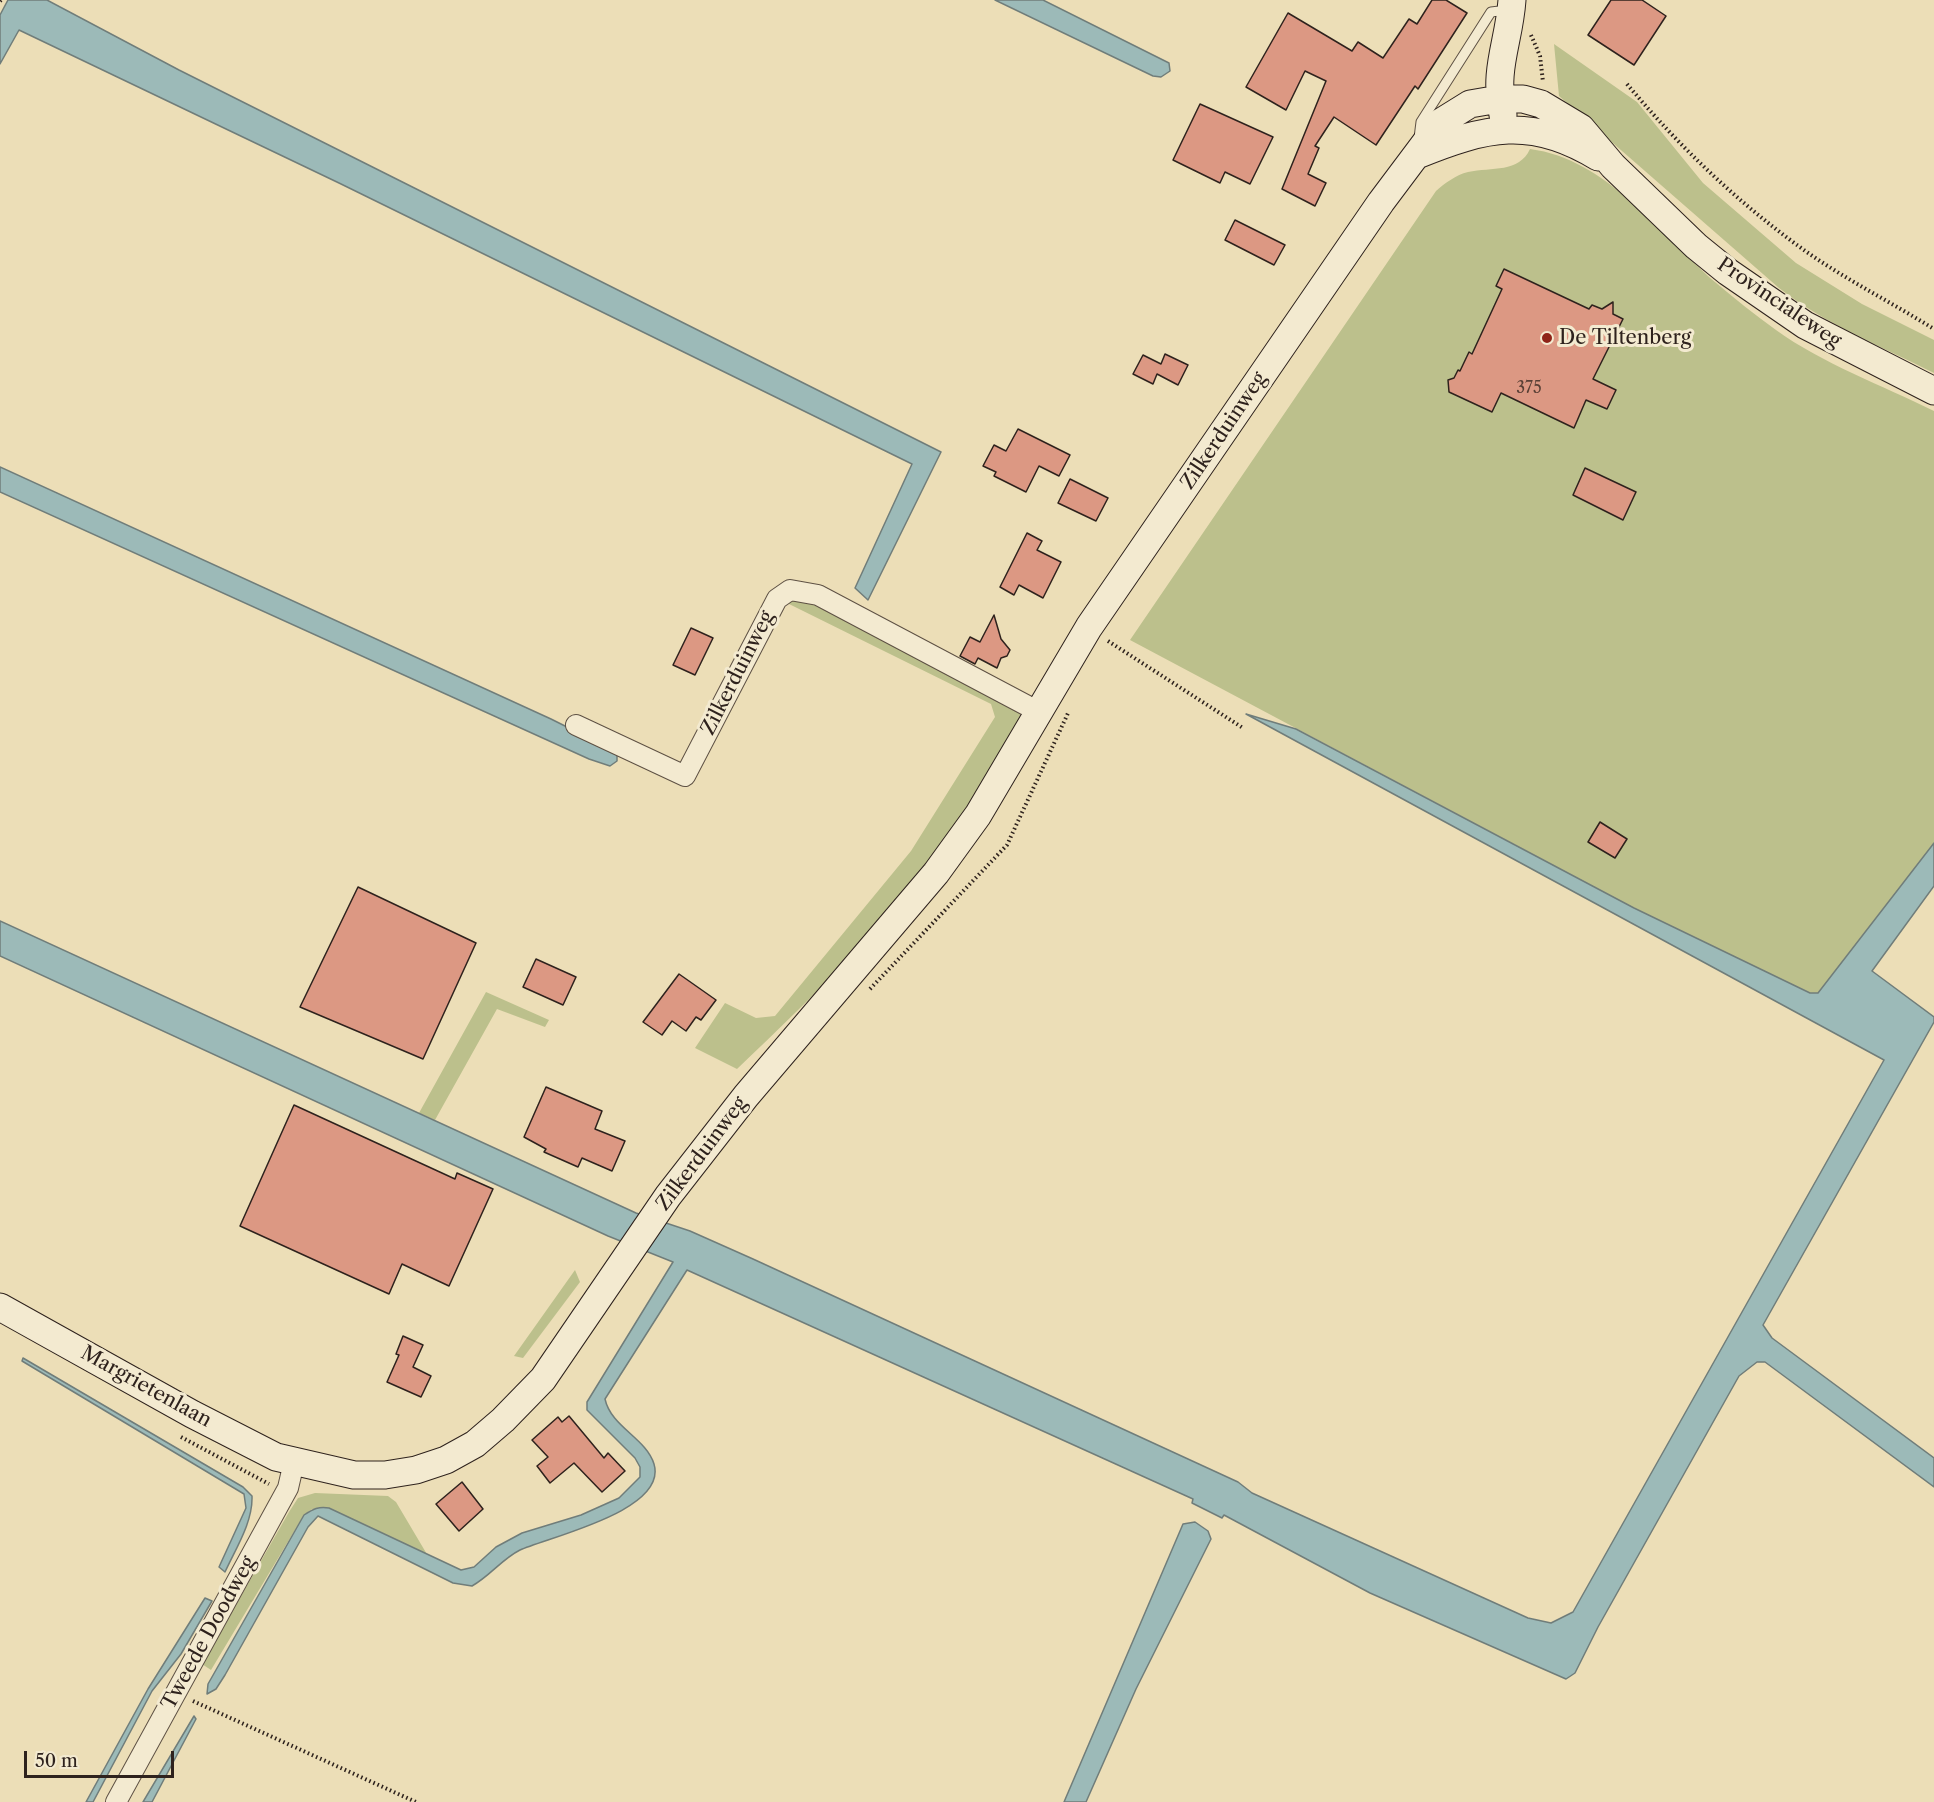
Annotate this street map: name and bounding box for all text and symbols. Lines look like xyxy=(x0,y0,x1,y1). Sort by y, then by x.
street label: Provincialeweg xyxy=(1713,253,1845,353)
place label: De Tiltenberg xyxy=(1559,326,1691,350)
marker: De Tiltenberg xyxy=(1540,331,1554,345)
street label: Zilkerduinweg xyxy=(1176,368,1272,494)
house number: 375 xyxy=(1516,378,1542,398)
street label: Zilkerduinweg xyxy=(696,607,780,739)
street label: Zilkerduinweg xyxy=(651,1092,753,1216)
street label: Margrietenlaan xyxy=(77,1341,215,1433)
street label: Tweede Doodweg xyxy=(157,1552,261,1714)
scale bar xyxy=(27,1739,177,1777)
text: 50 m xyxy=(35,1750,78,1772)

